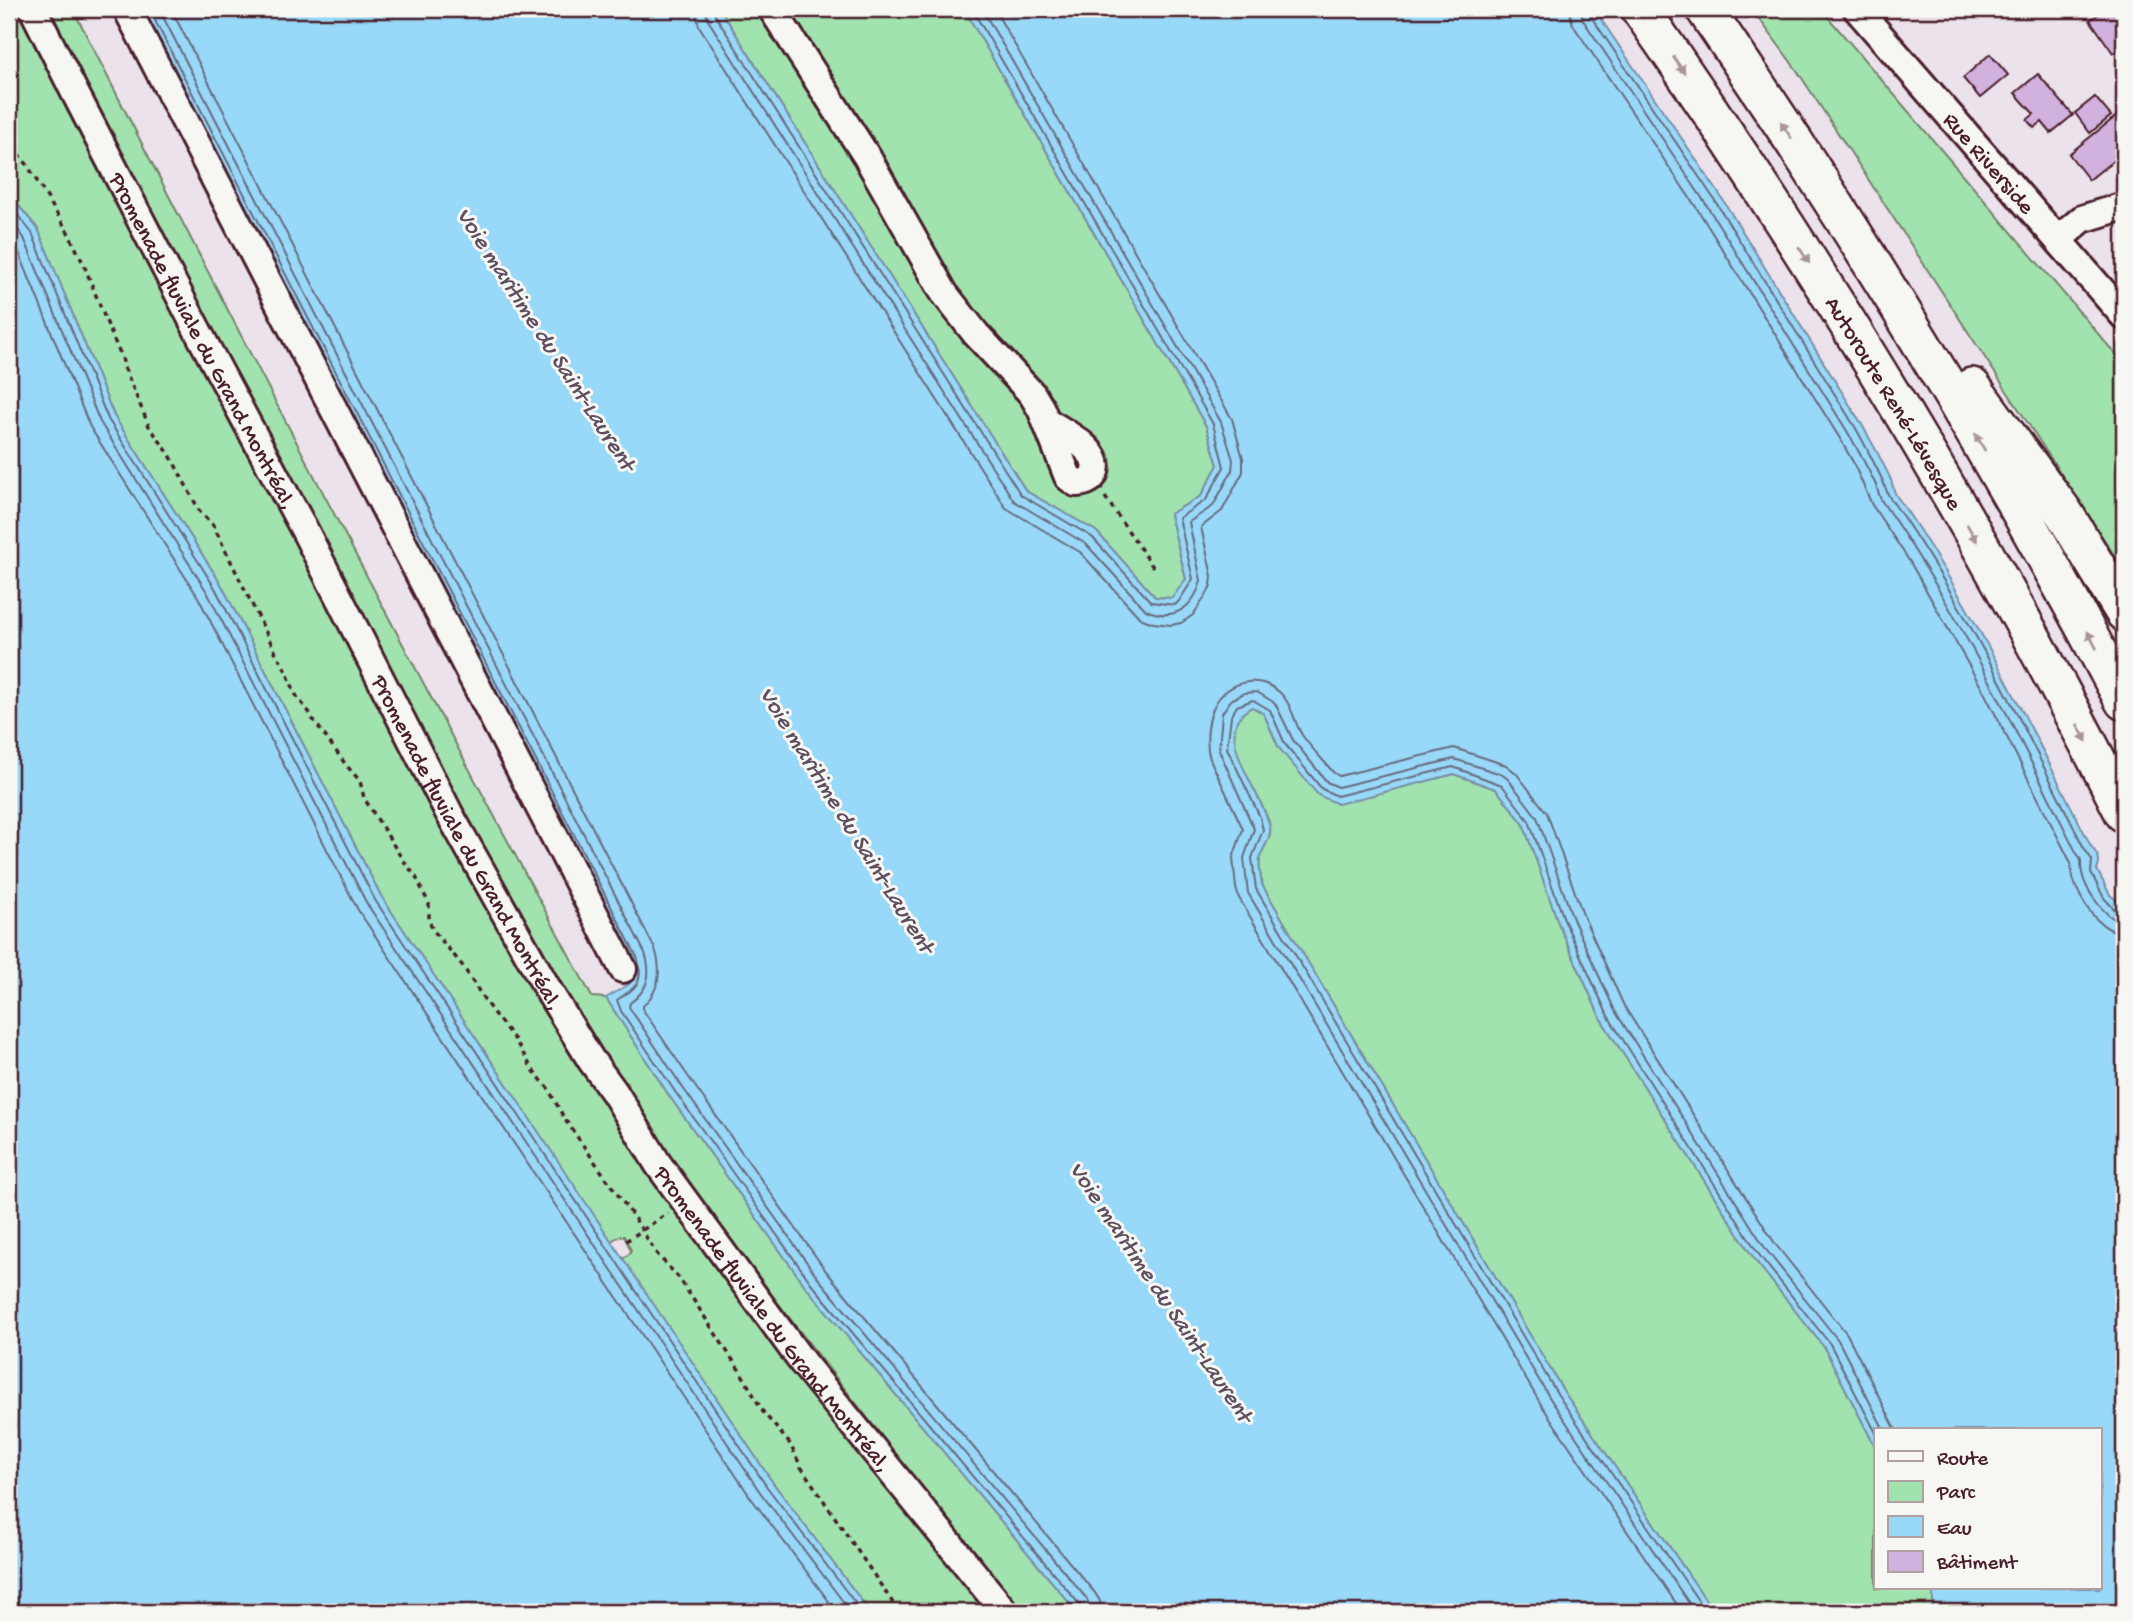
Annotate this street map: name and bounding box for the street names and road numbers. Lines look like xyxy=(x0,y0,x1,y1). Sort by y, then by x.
street label: Rue Riverside xyxy=(1936,108,2040,222)
street label: Promenade fluviale du Grand Montréal, xyxy=(101,168,301,515)
street label: Autoroute René-Lévesque xyxy=(1817,292,1967,517)
street label: Promenade fluviale du Grand Montréal, xyxy=(363,670,567,1016)
street label: Promenade fluviale du Grand Montréal, xyxy=(646,1161,896,1479)

